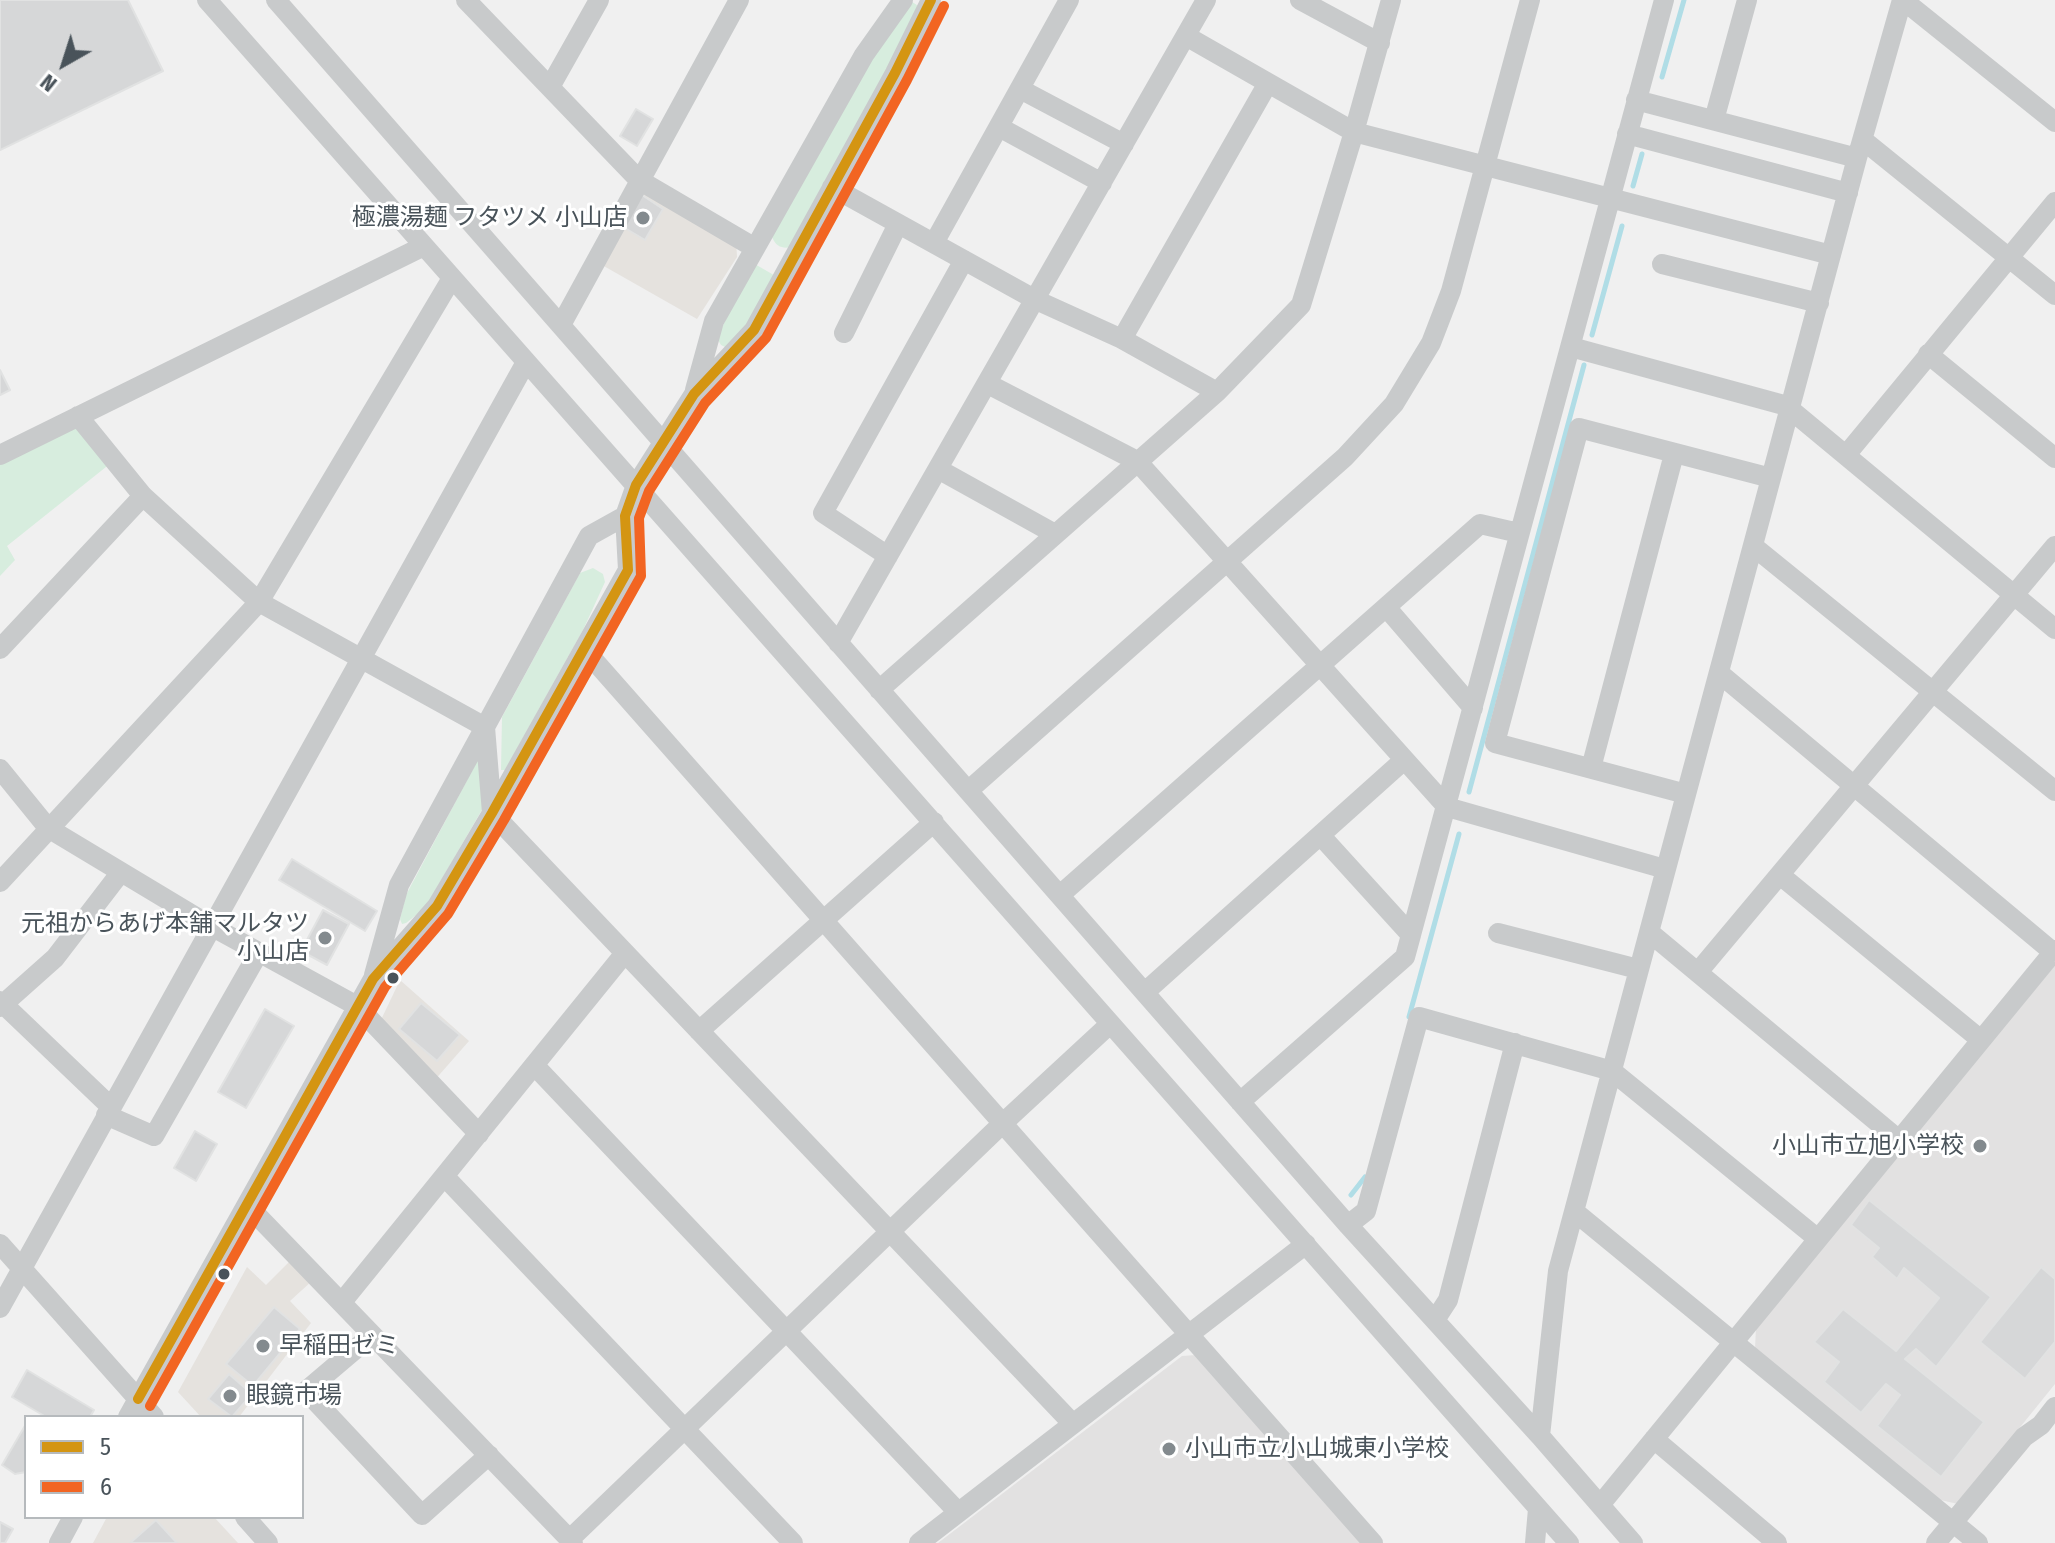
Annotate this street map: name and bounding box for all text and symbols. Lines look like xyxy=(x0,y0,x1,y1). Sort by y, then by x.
north arrow xyxy=(24,24,104,104)
text: N xyxy=(35,68,62,98)
place label: 極濃湯麺 フタツメ 小山店 xyxy=(352,204,627,232)
marker: 極濃湯麺 フタツメ 小山店 xyxy=(634,209,652,227)
place label: 元祖からあげ本舗マルタツ 小山店 xyxy=(21,910,309,966)
marker: 元祖からあげ本舗マルタツ 小山店 xyxy=(316,929,334,947)
unlabelled marker xyxy=(385,970,401,986)
place label: 小山市立旭小学校 xyxy=(1772,1132,1964,1160)
marker: 小山市立旭小学校 xyxy=(1971,1137,1989,1155)
unlabelled marker xyxy=(216,1266,232,1282)
place label: 早稲田ゼミ xyxy=(279,1332,399,1360)
marker: 早稲田ゼミ xyxy=(254,1337,272,1355)
place label: 眼鏡市場 xyxy=(246,1382,342,1410)
marker: 眼鏡市場 xyxy=(221,1387,239,1405)
legend xyxy=(24,1415,304,1519)
text: 5 xyxy=(100,1433,111,1461)
place label: 小山市立小山城東小学校 xyxy=(1185,1435,1449,1463)
marker: 小山市立小山城東小学校 xyxy=(1160,1440,1178,1458)
text: 6 xyxy=(100,1473,112,1501)

